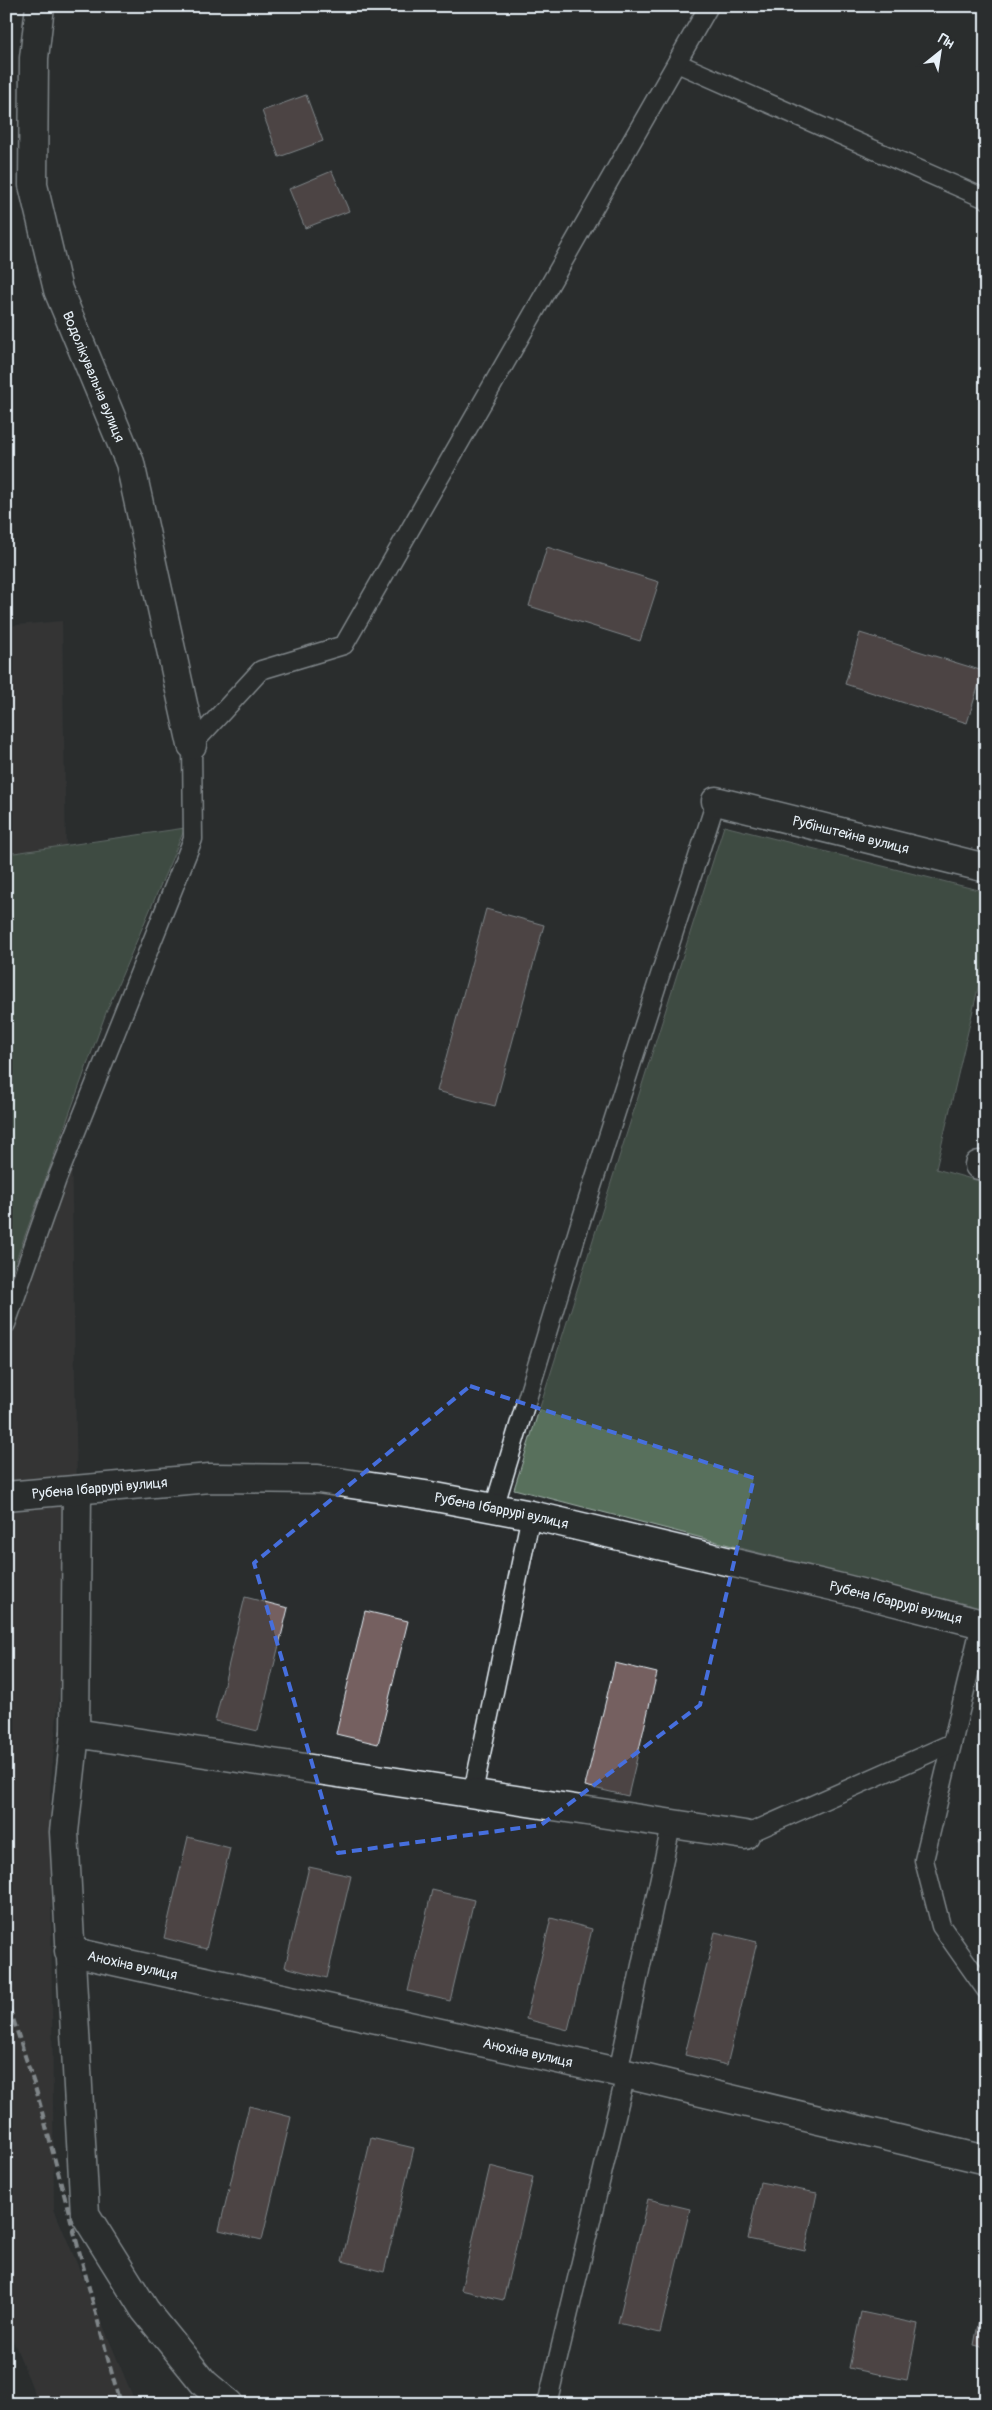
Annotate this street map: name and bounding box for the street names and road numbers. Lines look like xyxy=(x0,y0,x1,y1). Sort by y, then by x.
street label: Водолікувальна вулиця xyxy=(59,309,129,444)
street label: Рубінштейна вулиця xyxy=(791,812,911,857)
street label: Рубена Ібаррурі вулиця xyxy=(31,1473,168,1502)
street label: Рубена Ібаррурі вулиця xyxy=(433,1488,570,1532)
street label: Рубена Ібаррурі вулиця xyxy=(828,1577,964,1627)
street label: Анохіна вулиця xyxy=(86,1947,179,1983)
street label: Анохіна вулиця xyxy=(481,2034,574,2071)

